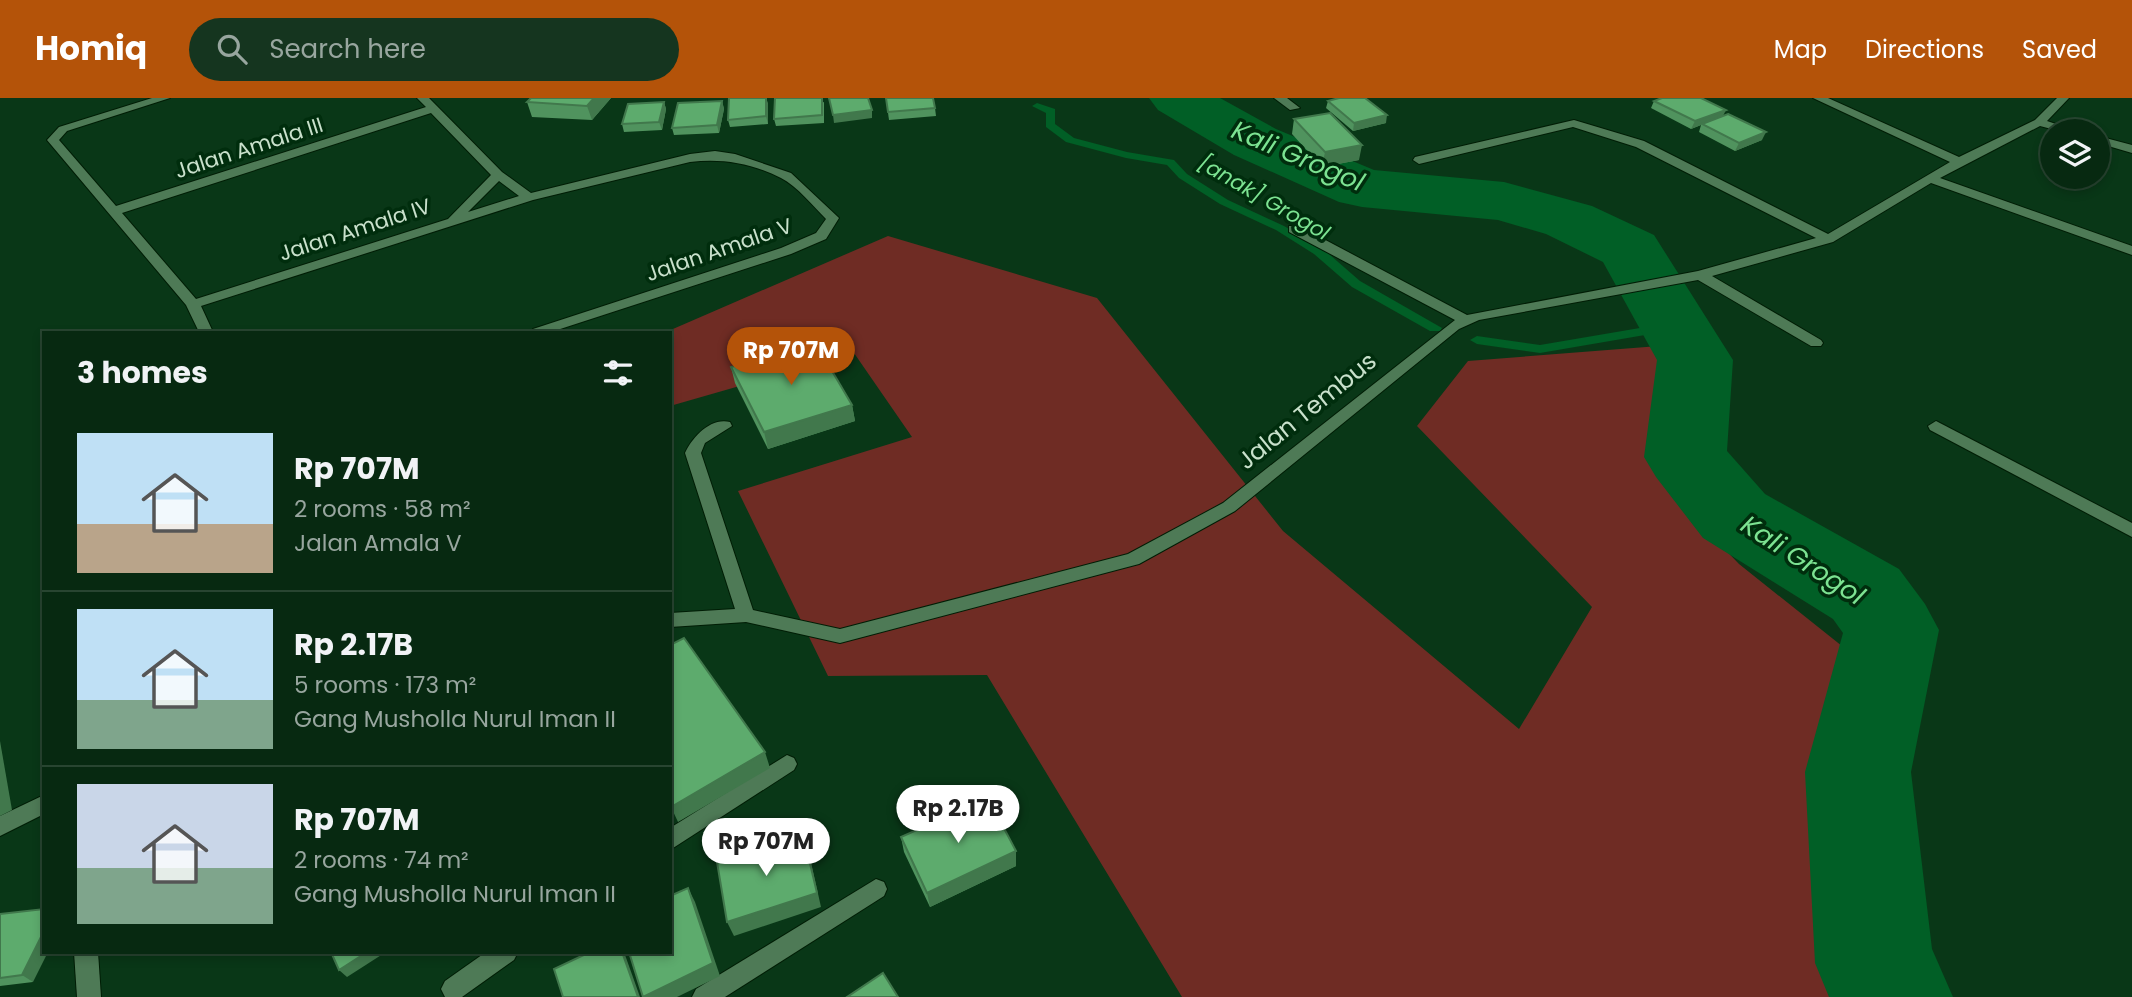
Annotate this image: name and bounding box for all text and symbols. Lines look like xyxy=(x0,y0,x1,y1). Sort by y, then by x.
search box xyxy=(189,18,679,81)
text: Homiq xyxy=(35,25,147,72)
icon: search xyxy=(213,30,251,68)
text: Search here xyxy=(269,31,426,67)
text: Map xyxy=(1774,33,1827,66)
text: Directions xyxy=(1865,33,1984,66)
text: Saved xyxy=(2022,33,2097,66)
street label: Jalan Amala III xyxy=(171,110,327,185)
water label: Kali Grogol xyxy=(1226,112,1370,200)
map controls xyxy=(2040,119,2110,189)
button: layers xyxy=(2040,119,2110,189)
water label: [anak] Grogol xyxy=(1193,148,1336,247)
street label: Jalan Amala IV xyxy=(275,191,434,268)
street label: Jalan Amala V xyxy=(642,211,796,288)
pin: Rp 707M xyxy=(726,328,856,387)
text: Rp 707M xyxy=(743,334,839,366)
street label: Jalan Tembus xyxy=(1230,344,1383,477)
text: 3 homes xyxy=(77,351,208,394)
icon: filters xyxy=(599,354,637,392)
text: Rp 707M xyxy=(294,447,420,490)
icon: home xyxy=(133,461,217,545)
text: 2 rooms · 58 m² xyxy=(294,493,471,525)
water label: Kali Grogol xyxy=(1734,507,1872,614)
text: Jalan Amala V xyxy=(294,527,461,559)
text: Rp 2.17B xyxy=(294,623,413,666)
icon: home xyxy=(133,637,217,721)
text: 5 rooms · 173 m² xyxy=(294,669,476,701)
text: Gang Musholla Nurul Iman II xyxy=(294,703,616,735)
pin: Rp 2.17B xyxy=(886,786,1030,845)
text: Rp 2.17B xyxy=(912,792,1004,824)
text: Rp 707M xyxy=(294,798,420,841)
icon: home xyxy=(133,812,217,896)
pin: Rp 707M xyxy=(701,818,831,878)
text: Rp 707M xyxy=(718,825,814,857)
text: 2 rooms · 74 m² xyxy=(294,844,469,876)
text: Gang Musholla Nurul Iman II xyxy=(294,878,616,910)

